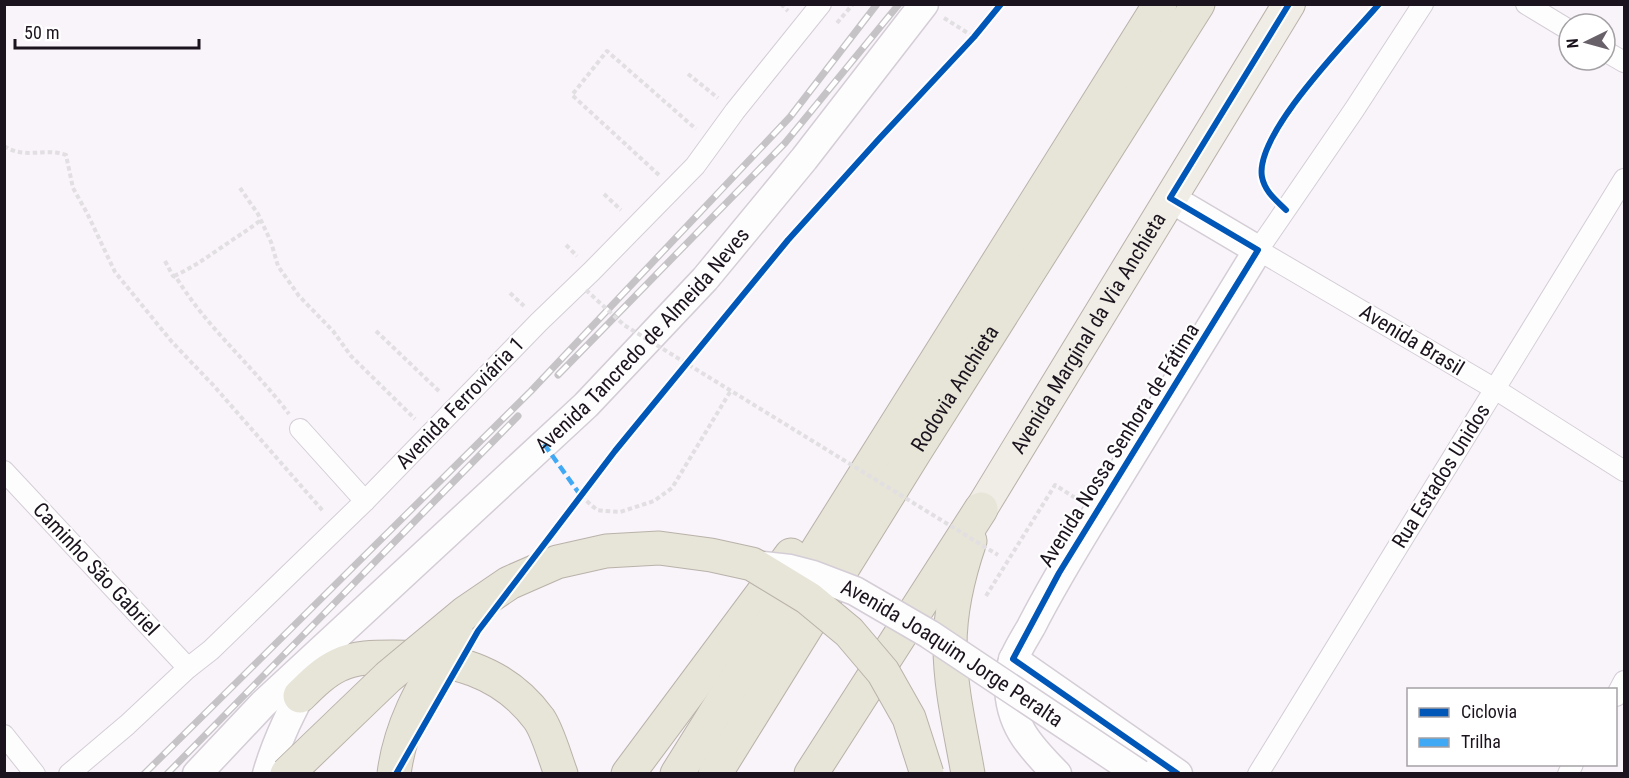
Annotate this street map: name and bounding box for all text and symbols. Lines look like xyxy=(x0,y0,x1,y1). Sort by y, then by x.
scale bar xyxy=(15,12,200,50)
north arrow xyxy=(1557,12,1617,72)
text: 50 m xyxy=(24,22,59,43)
text: N xyxy=(1563,38,1582,49)
street label: Avenida Marginal da Via Anchieta xyxy=(1006,208,1171,458)
street label: Avenida Tancredo de Almeida Neves xyxy=(530,223,754,458)
street label: Avenida Brasil xyxy=(1356,300,1468,380)
street label: Avenida Nossa Senhora de Fátima xyxy=(1034,319,1204,571)
street label: Rodovia Anchieta xyxy=(906,321,1004,456)
street label: Avenida Ferroviária 1 xyxy=(391,332,529,474)
street label: Rua Estados Unidos xyxy=(1387,400,1495,552)
street label: Caminho São Gabriel xyxy=(28,497,164,641)
street label: Avenida Joaquim Jorge Peralta xyxy=(838,575,1068,732)
legend xyxy=(1407,688,1617,766)
text: Ciclovia xyxy=(1461,701,1517,722)
text: Trilha xyxy=(1461,731,1501,752)

